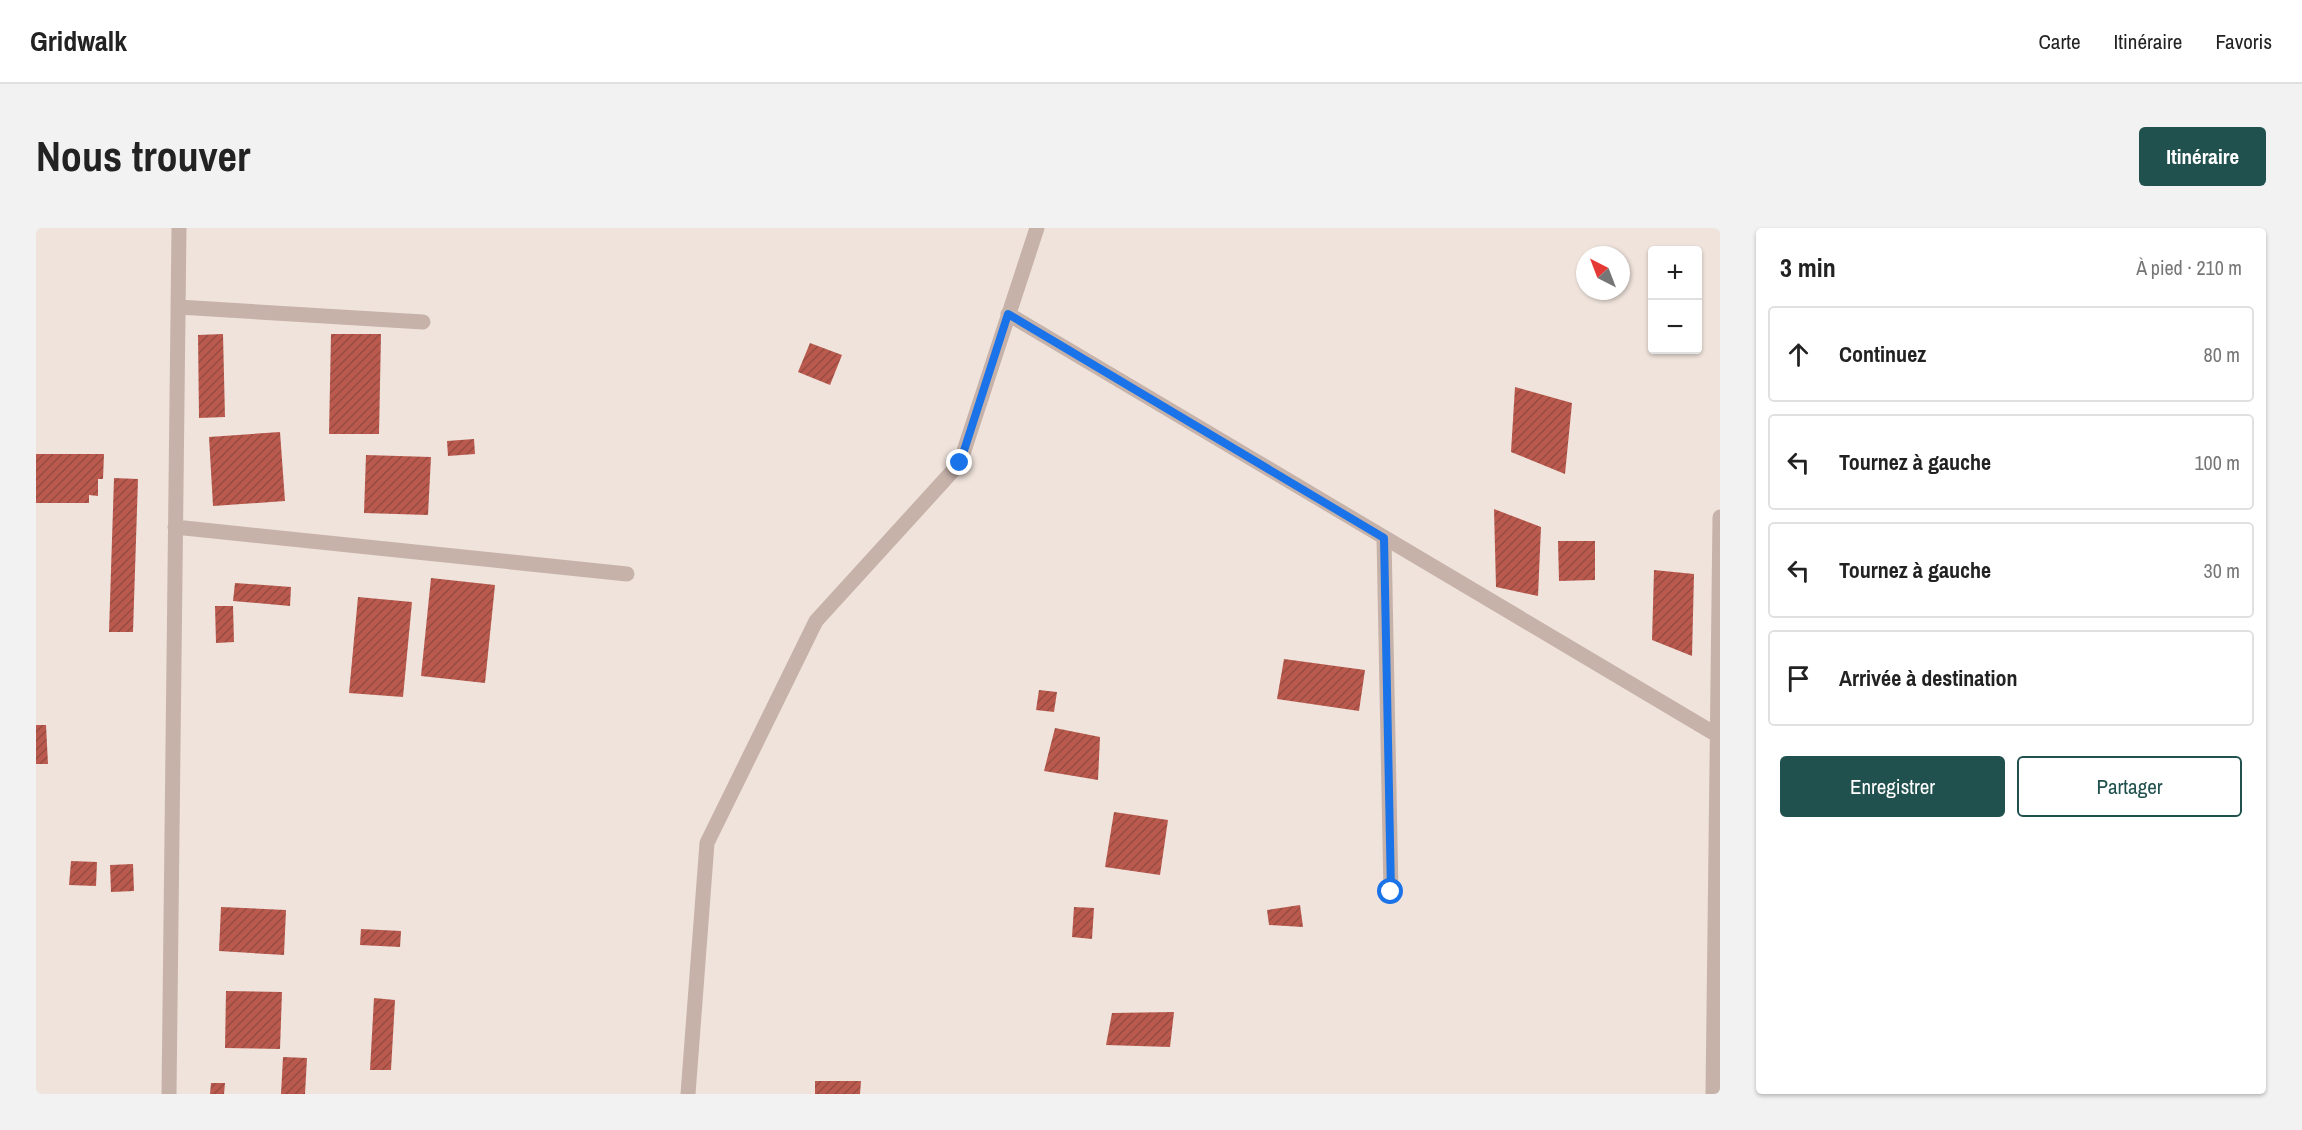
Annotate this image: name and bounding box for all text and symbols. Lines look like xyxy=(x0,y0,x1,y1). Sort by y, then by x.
text: Gridwalk xyxy=(30,22,127,60)
text: Carte xyxy=(2038,27,2081,56)
text: Itinéraire xyxy=(2114,27,2182,56)
text: Favoris xyxy=(2215,27,2272,56)
button: Itinéraire xyxy=(2139,127,2266,186)
text: Nous trouver xyxy=(36,128,250,184)
north arrow xyxy=(1576,246,1630,300)
map controls xyxy=(1648,246,1702,354)
button: + xyxy=(1648,246,1702,300)
text: 3 min xyxy=(1780,250,1836,285)
text: À pied · 210 m xyxy=(2136,254,2242,281)
button: − xyxy=(1648,300,1702,354)
icon: ahead xyxy=(1782,338,1815,371)
text: Continuez xyxy=(1839,339,1926,369)
text: 80 m xyxy=(2204,341,2240,368)
icon: left xyxy=(1782,446,1815,479)
text: Tournez à gauche xyxy=(1839,447,1991,477)
route end xyxy=(946,449,972,475)
text: 100 m xyxy=(2194,449,2240,476)
icon: left xyxy=(1782,554,1815,587)
text: Tournez à gauche xyxy=(1839,555,1991,585)
text: 30 m xyxy=(2204,557,2240,584)
icon: arrive xyxy=(1782,662,1815,695)
text: Arrivée à destination xyxy=(1839,663,2017,693)
button: Enregistrer xyxy=(1780,756,2005,817)
button: Partager xyxy=(2017,756,2242,817)
route start xyxy=(1377,878,1403,904)

